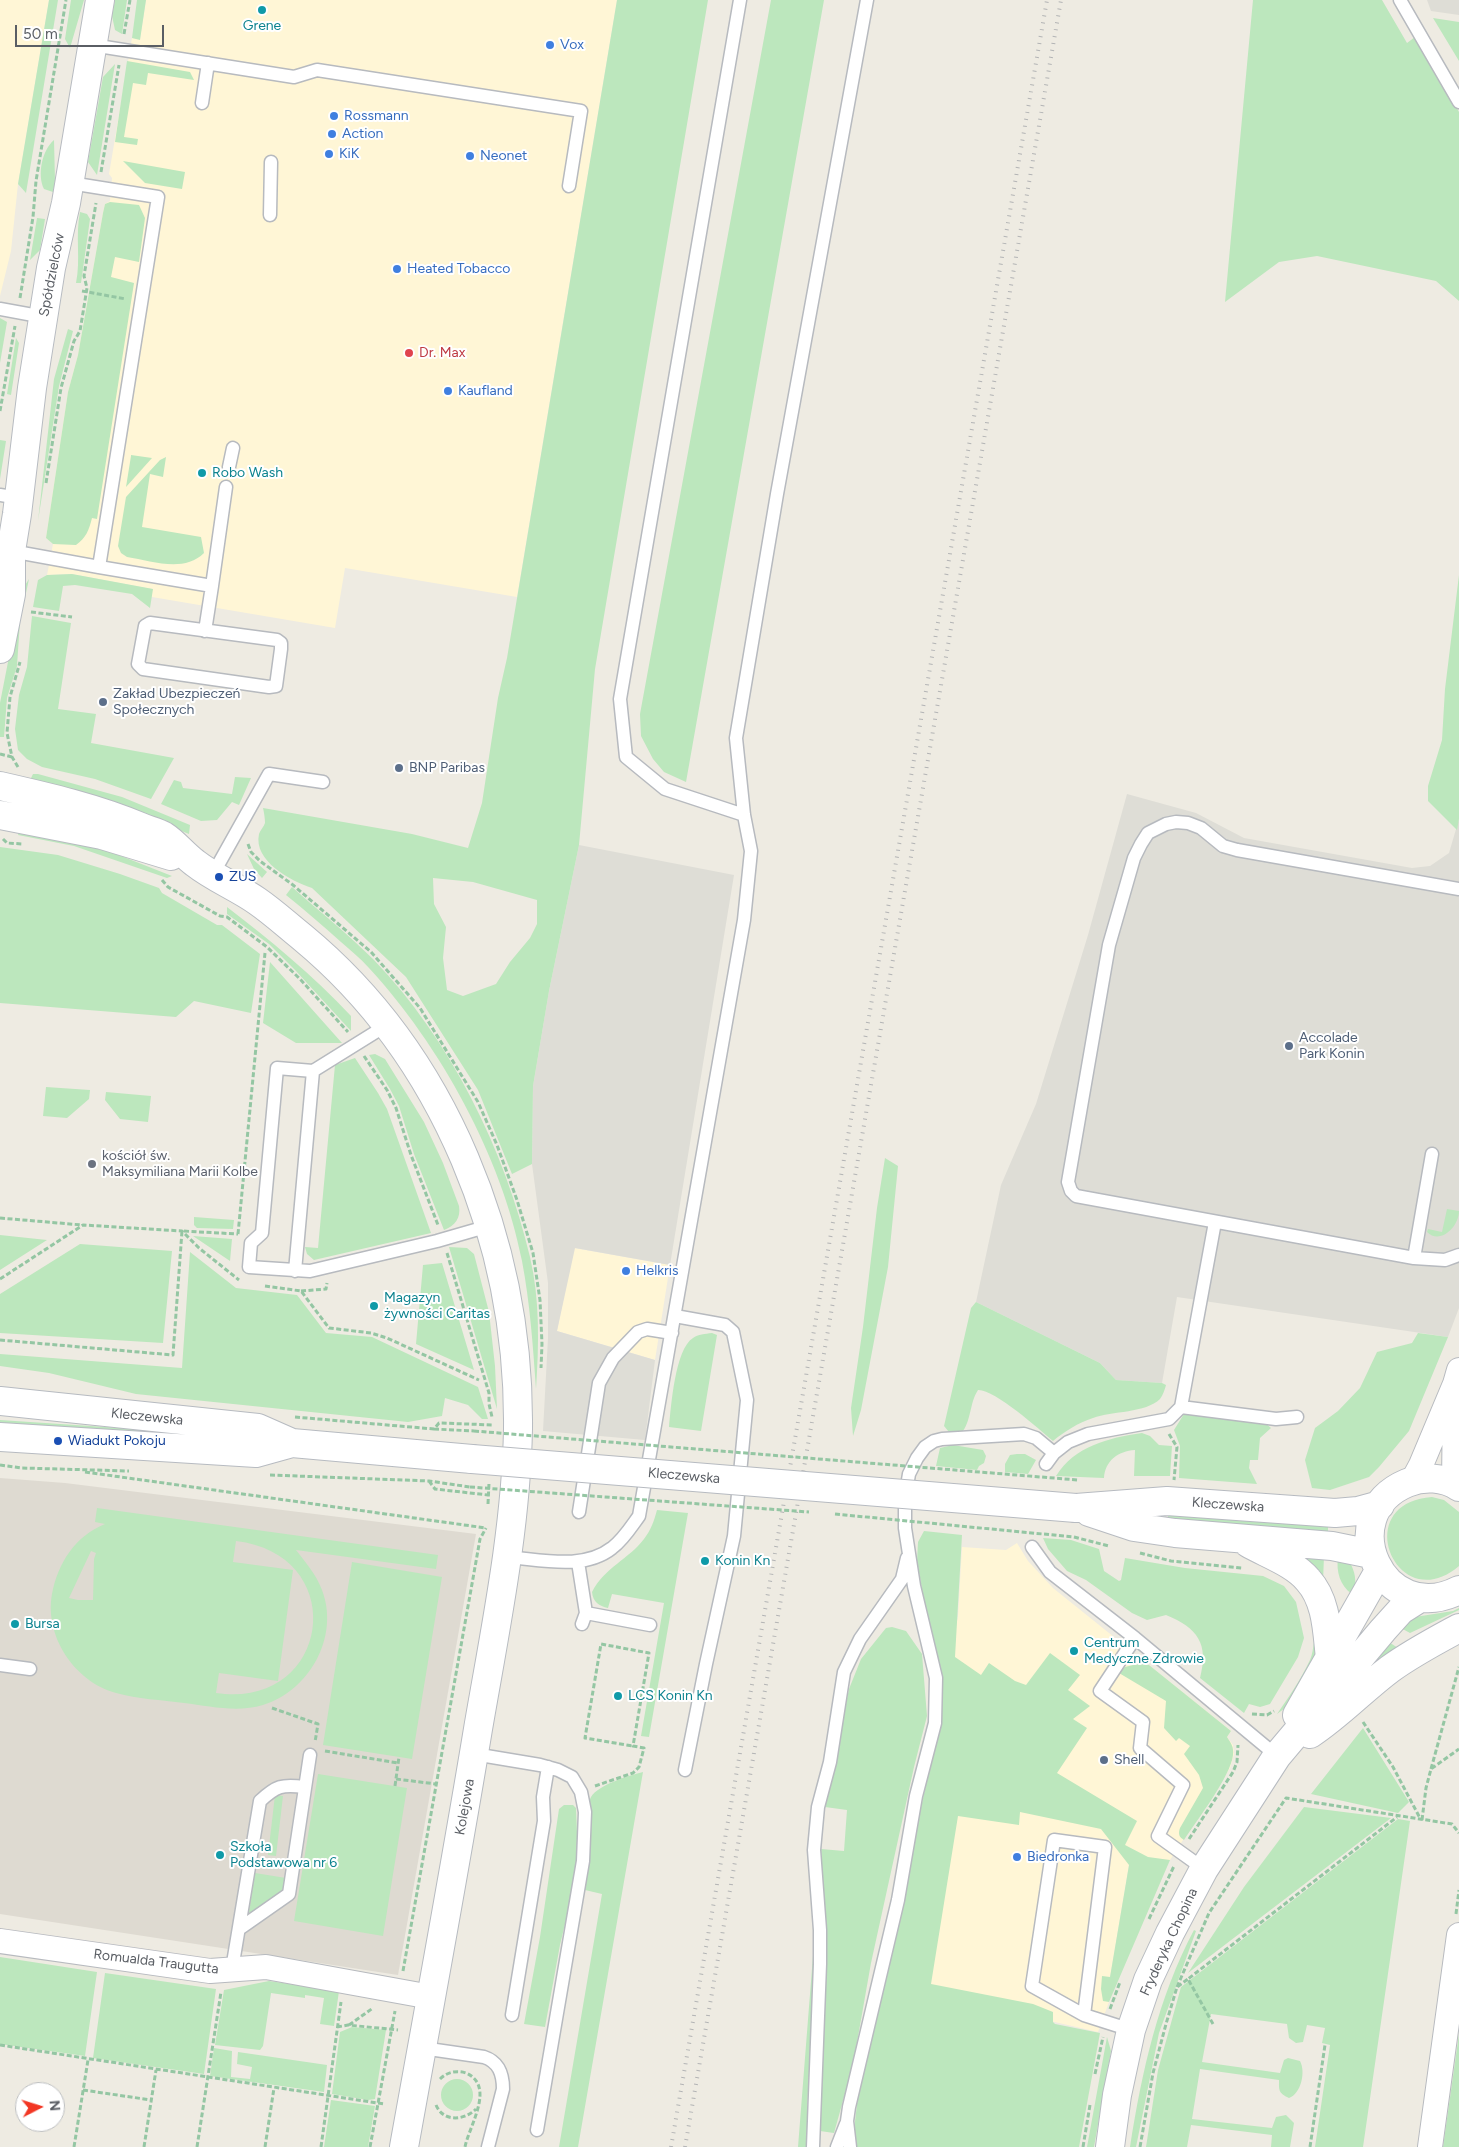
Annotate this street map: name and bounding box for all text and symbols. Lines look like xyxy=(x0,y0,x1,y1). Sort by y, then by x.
marker: Grene xyxy=(256,4,268,16)
scale bar xyxy=(18,15,166,47)
place label: Grene xyxy=(243,18,281,34)
text: 50 m xyxy=(23,25,58,43)
place label: Vox xyxy=(560,37,584,53)
marker: Vox xyxy=(544,39,556,51)
place label: Rossmann xyxy=(344,108,409,124)
marker: Rossmann xyxy=(328,110,340,122)
place label: Action xyxy=(342,126,383,142)
marker: Action xyxy=(326,128,338,140)
place label: KiK xyxy=(339,146,359,162)
marker: KiK xyxy=(323,148,335,160)
place label: Neonet xyxy=(480,148,527,164)
marker: Neonet xyxy=(464,150,476,162)
street label: Spółdzielców xyxy=(36,232,68,318)
place label: Heated Tobacco xyxy=(407,261,510,277)
marker: Heated Tobacco xyxy=(391,263,403,275)
place label: Dr. Max xyxy=(419,345,465,361)
marker: Dr. Max xyxy=(403,347,415,359)
place label: Kaufland xyxy=(458,383,513,399)
marker: Kaufland xyxy=(442,385,454,397)
place label: Robo Wash xyxy=(212,465,283,481)
marker: Robo Wash xyxy=(196,467,208,479)
place label: Zakład Ubezpieczeń Społecznych xyxy=(113,686,240,719)
marker: Zakład Ubezpieczeń Społecznych xyxy=(97,696,109,708)
place label: BNP Paribas xyxy=(409,760,485,776)
marker: BNP Paribas xyxy=(393,762,405,774)
place label: ZUS xyxy=(229,869,256,885)
marker: ZUS xyxy=(213,871,225,883)
place label: Accolade Park Konin xyxy=(1299,1030,1365,1062)
marker: Accolade Park Konin xyxy=(1283,1040,1295,1052)
place label: kościół św. Maksymiliana Marii Kolbe xyxy=(102,1148,258,1180)
marker: kościół św. Maksymiliana Marii Kolbe xyxy=(86,1158,98,1170)
place label: Helkris xyxy=(636,1263,679,1279)
marker: Helkris xyxy=(620,1265,632,1277)
place label: Magazyn żywności Caritas xyxy=(384,1290,490,1322)
marker: Magazyn żywności Caritas xyxy=(368,1300,380,1312)
street label: Kleczewska xyxy=(110,1405,184,1429)
place label: Wiadukt Pokoju xyxy=(68,1433,166,1449)
marker: Wiadukt Pokoju xyxy=(52,1435,64,1447)
street label: Kleczewska xyxy=(647,1464,721,1488)
street label: Kleczewska xyxy=(1191,1494,1265,1516)
place label: Konin Kn xyxy=(715,1553,770,1569)
marker: Konin Kn xyxy=(699,1555,711,1567)
place label: Bursa xyxy=(25,1616,60,1632)
marker: Bursa xyxy=(9,1618,21,1630)
place label: Centrum Medyczne Zdrowie xyxy=(1084,1635,1204,1668)
marker: Centrum Medyczne Zdrowie xyxy=(1068,1645,1080,1657)
place label: LCS Konin Kn xyxy=(628,1688,713,1704)
marker: LCS Konin Kn xyxy=(612,1690,624,1702)
place label: Shell xyxy=(1114,1752,1144,1768)
marker: Shell xyxy=(1098,1754,1110,1766)
street label: Kolejowa xyxy=(452,1778,478,1836)
place label: Szkoła Podstawowa nr 6 xyxy=(230,1839,337,1871)
marker: Szkoła Podstawowa nr 6 xyxy=(214,1849,226,1861)
place label: Biedronka xyxy=(1027,1849,1089,1865)
marker: Biedronka xyxy=(1011,1851,1023,1863)
street label: Fryderyka Chopina xyxy=(1137,1885,1201,1999)
street label: Romualda Traugutta xyxy=(92,1946,220,1978)
north arrow xyxy=(15,2082,65,2132)
text: N xyxy=(46,2100,63,2112)

